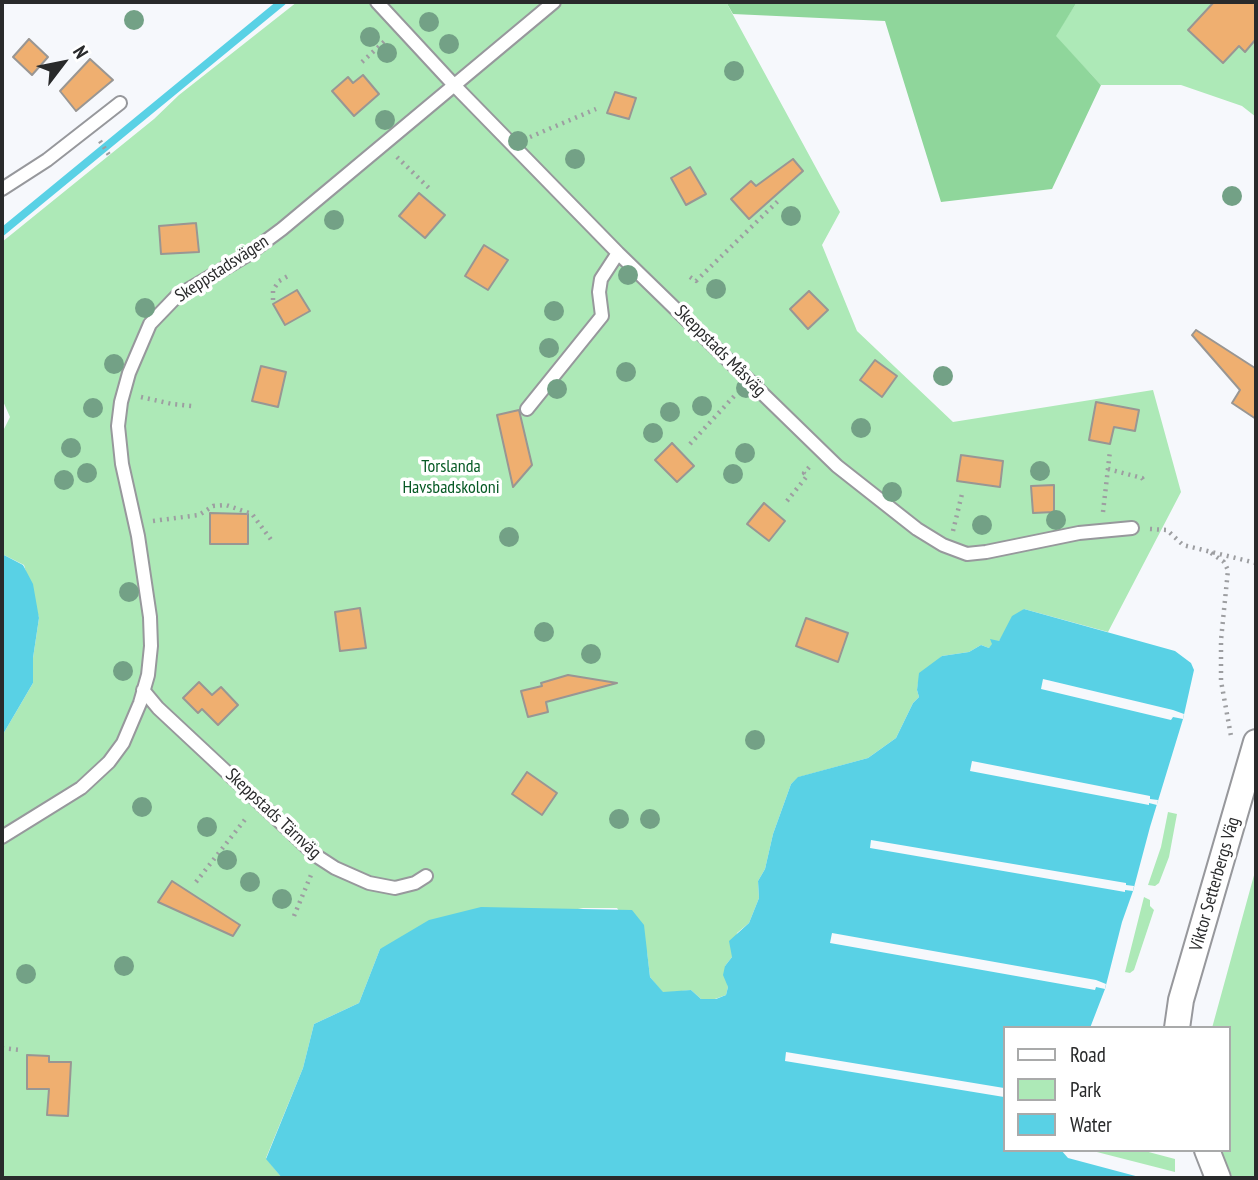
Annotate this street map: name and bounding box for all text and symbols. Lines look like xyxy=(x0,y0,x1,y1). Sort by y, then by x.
north arrow xyxy=(28,28,98,98)
text: N xyxy=(68,41,94,63)
street label: Skeppstadsvägen xyxy=(171,231,273,307)
street label: Skeppstads Måsväg xyxy=(670,301,770,401)
park label: Torslanda Havsbadskoloni xyxy=(402,456,500,498)
street label: Skeppstads Tärnväg xyxy=(221,764,325,864)
street label: Viktor Setterbergs Väg xyxy=(1186,815,1244,953)
legend xyxy=(1002,1026,1230,1152)
text: Road xyxy=(1070,1041,1106,1068)
text: Park xyxy=(1070,1076,1101,1103)
text: Water xyxy=(1070,1111,1112,1138)

